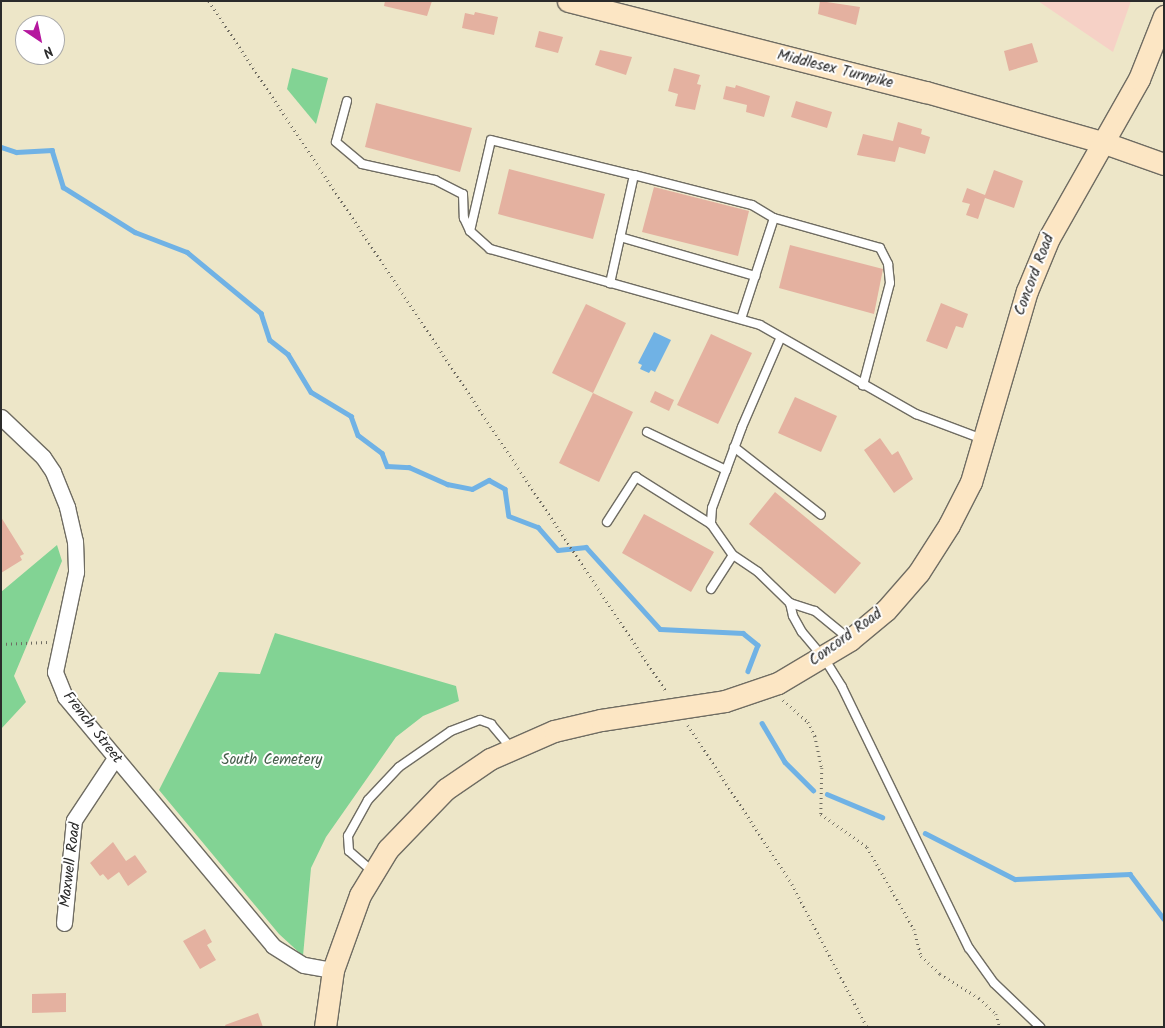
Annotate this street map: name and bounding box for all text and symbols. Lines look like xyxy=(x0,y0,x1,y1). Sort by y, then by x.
north arrow xyxy=(15,15,65,65)
text: N xyxy=(38,40,58,63)
street label: Middlesex Turnpike xyxy=(775,47,895,93)
street label: Concord Road xyxy=(1011,232,1059,318)
street label: Concord Road xyxy=(806,606,886,670)
street label: French Street xyxy=(58,688,126,768)
park label: South Cemetery xyxy=(222,752,322,770)
street label: Maxwell Road xyxy=(57,821,85,909)

